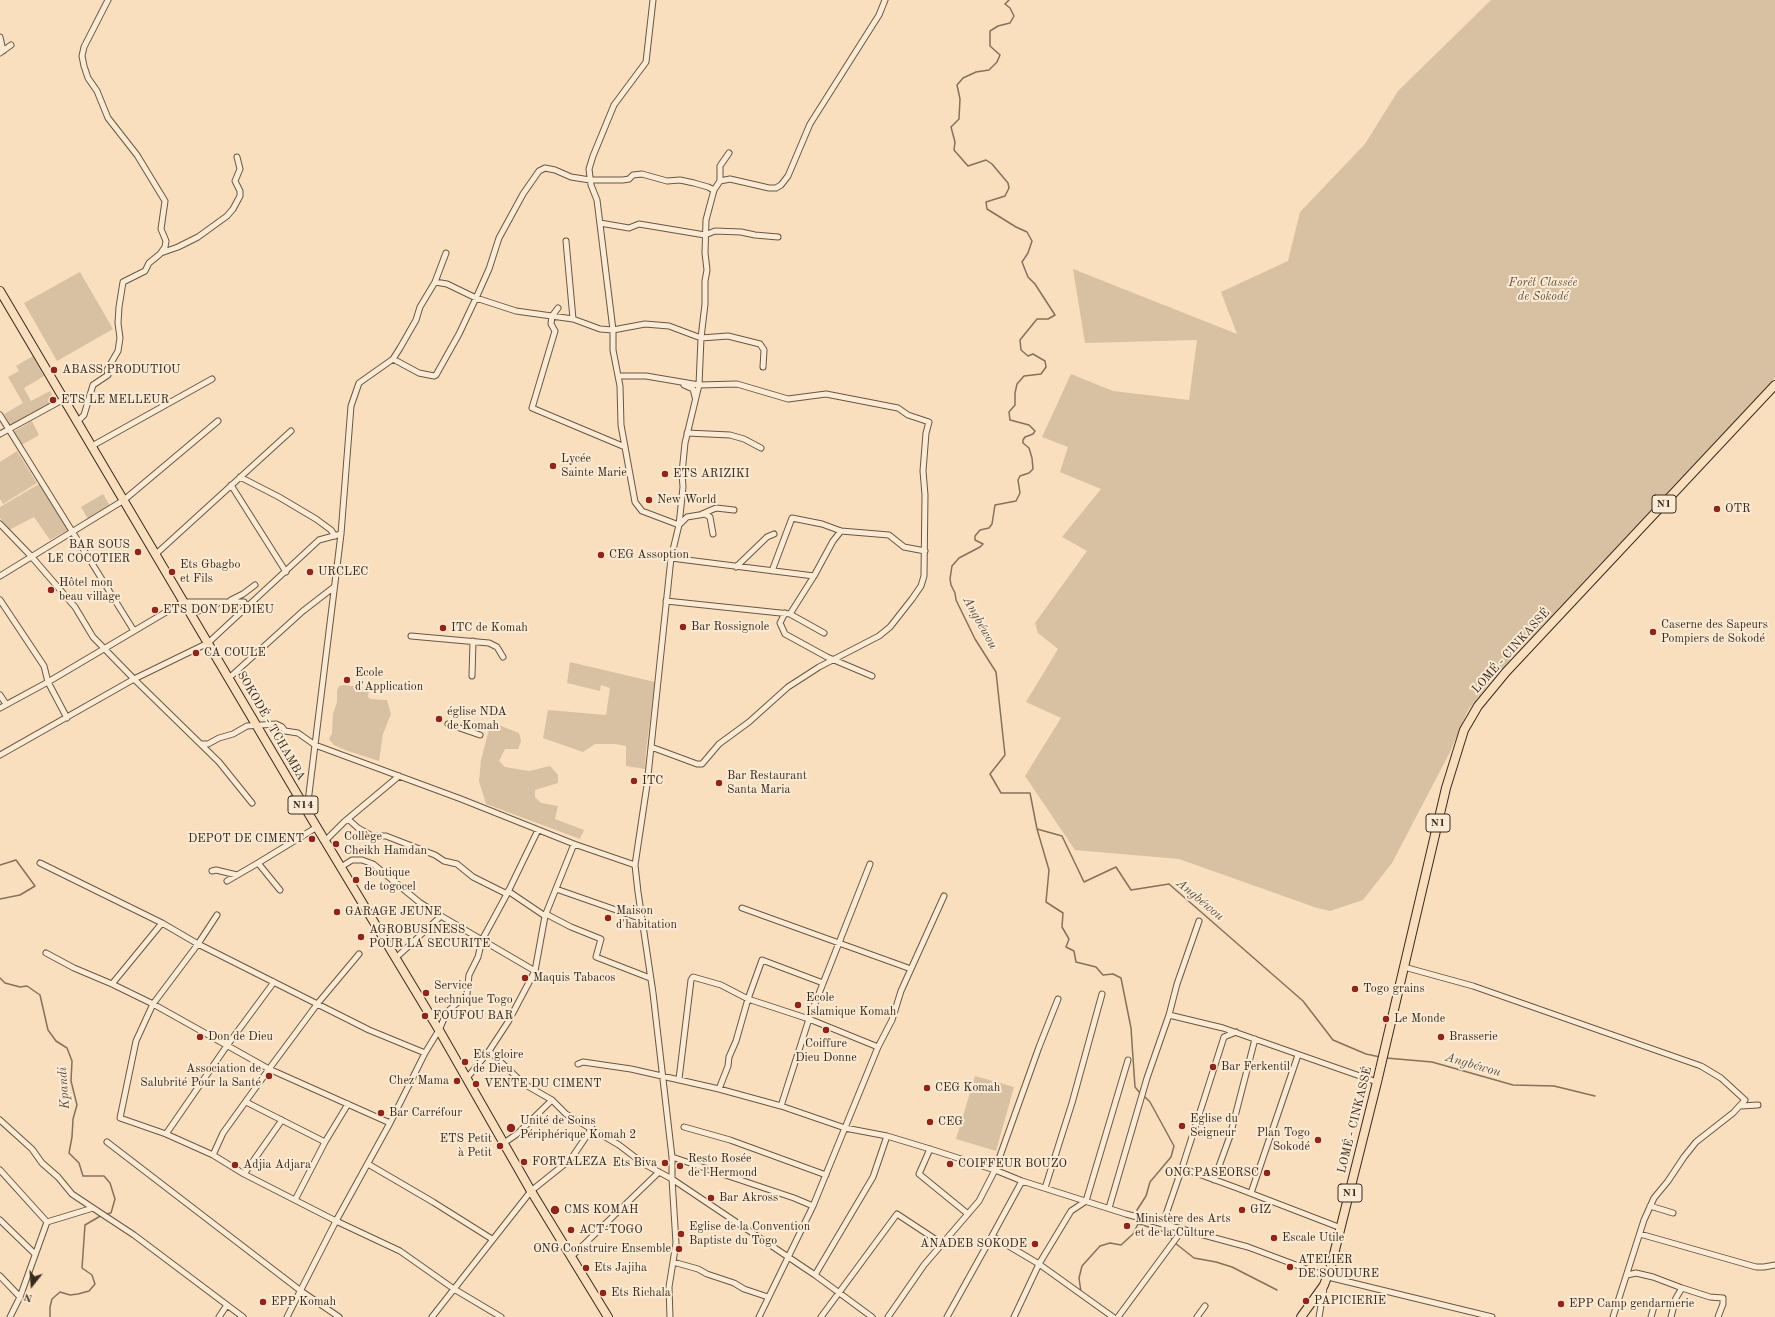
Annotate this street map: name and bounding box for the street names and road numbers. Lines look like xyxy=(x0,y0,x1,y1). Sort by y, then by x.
road number: N1 xyxy=(1652,495,1676,513)
street label: LOMÉ - CINKASSÉ xyxy=(1469,606,1553,696)
street label: SOKODÉ - TCHAMBA xyxy=(234,669,308,783)
road number: N14 xyxy=(288,796,318,814)
road number: N1 xyxy=(1426,814,1450,832)
street label: LOMÉ - CINKASSÉ xyxy=(1335,1065,1375,1175)
road number: N1 xyxy=(1338,1184,1362,1202)

